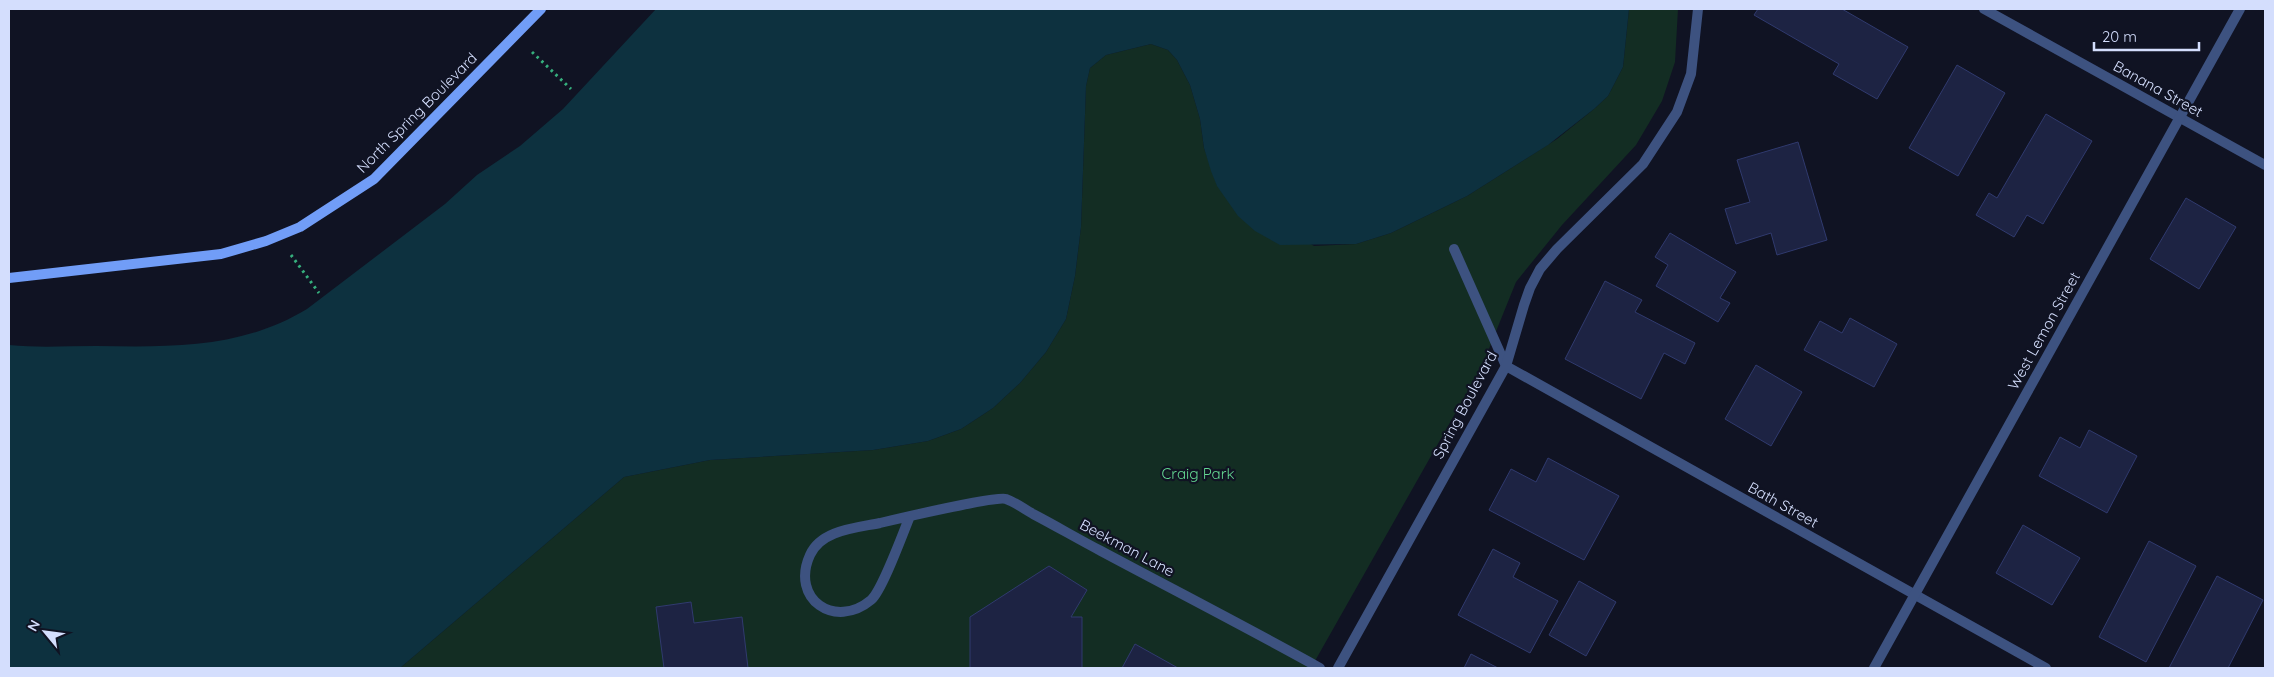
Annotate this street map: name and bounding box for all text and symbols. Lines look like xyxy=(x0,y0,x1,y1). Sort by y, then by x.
scale bar xyxy=(2094,20,2199,52)
text: 20 m xyxy=(2102,27,2137,46)
street label: North Spring Boulevard xyxy=(352,48,481,177)
street label: Banana Street xyxy=(2110,56,2206,121)
street label: West Lemon Street xyxy=(2003,268,2084,393)
street label: Spring Boulevard xyxy=(1428,348,1501,462)
park label: Craig Park xyxy=(1162,464,1234,483)
street label: Bath Street xyxy=(1745,477,1822,532)
street label: Beekman Lane xyxy=(1077,515,1178,580)
north arrow xyxy=(20,607,70,657)
text: N xyxy=(23,617,44,635)

